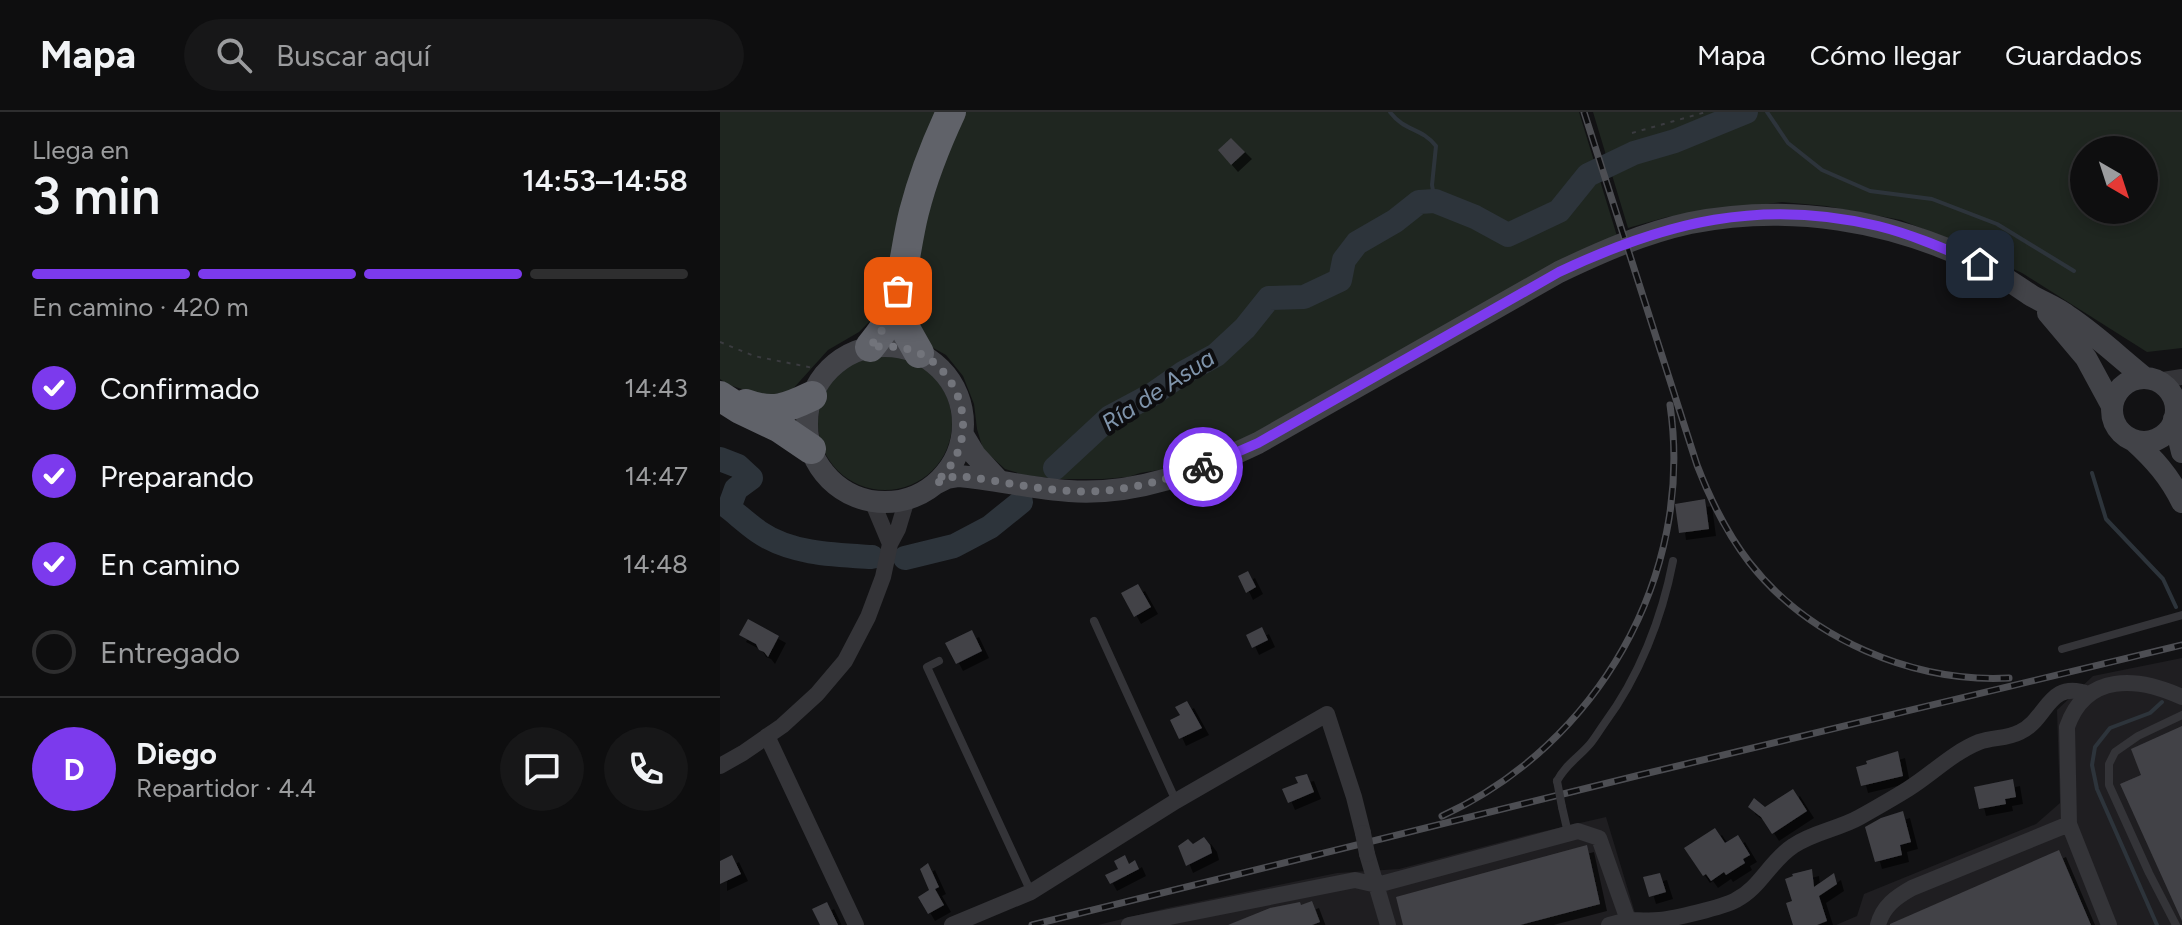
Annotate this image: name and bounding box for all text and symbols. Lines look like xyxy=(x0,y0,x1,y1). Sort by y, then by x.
search box xyxy=(184,19,744,91)
text: Mapa xyxy=(40,32,136,78)
icon: search xyxy=(212,33,256,77)
text: Buscar aquí xyxy=(276,37,430,74)
text: Mapa xyxy=(1697,38,1766,72)
text: Cómo llegar xyxy=(1810,38,1961,72)
text: Guardados xyxy=(2005,38,2142,72)
text: Llega en xyxy=(32,134,129,166)
north arrow xyxy=(2070,136,2158,224)
map controls xyxy=(2070,136,2158,224)
text: 14:53–14:58 xyxy=(522,162,688,199)
text: 3 min xyxy=(32,165,160,227)
pin xyxy=(1946,230,2014,298)
icon: home xyxy=(1958,242,2002,286)
pin xyxy=(864,257,932,325)
icon: bag xyxy=(876,269,920,313)
text: En camino · 420 m xyxy=(32,291,249,323)
water label: Ría de Asua xyxy=(1096,343,1220,437)
icon: check xyxy=(32,366,76,410)
text: Confirmado xyxy=(100,370,260,407)
text: 14:43 xyxy=(624,372,688,404)
courier xyxy=(1163,427,1243,507)
icon: bike xyxy=(1181,445,1225,489)
icon: check xyxy=(32,454,76,498)
text: Preparando xyxy=(100,458,254,495)
text: 14:47 xyxy=(624,460,688,492)
icon: check xyxy=(32,542,76,586)
text: En camino xyxy=(100,546,240,583)
text: 14:48 xyxy=(622,548,688,580)
text: Entregado xyxy=(100,634,240,671)
button: chat xyxy=(500,727,584,811)
button: phone xyxy=(604,727,688,811)
text: Diego xyxy=(136,735,217,772)
text: D xyxy=(64,751,85,788)
text: Repartidor · 4.4 xyxy=(136,772,316,804)

